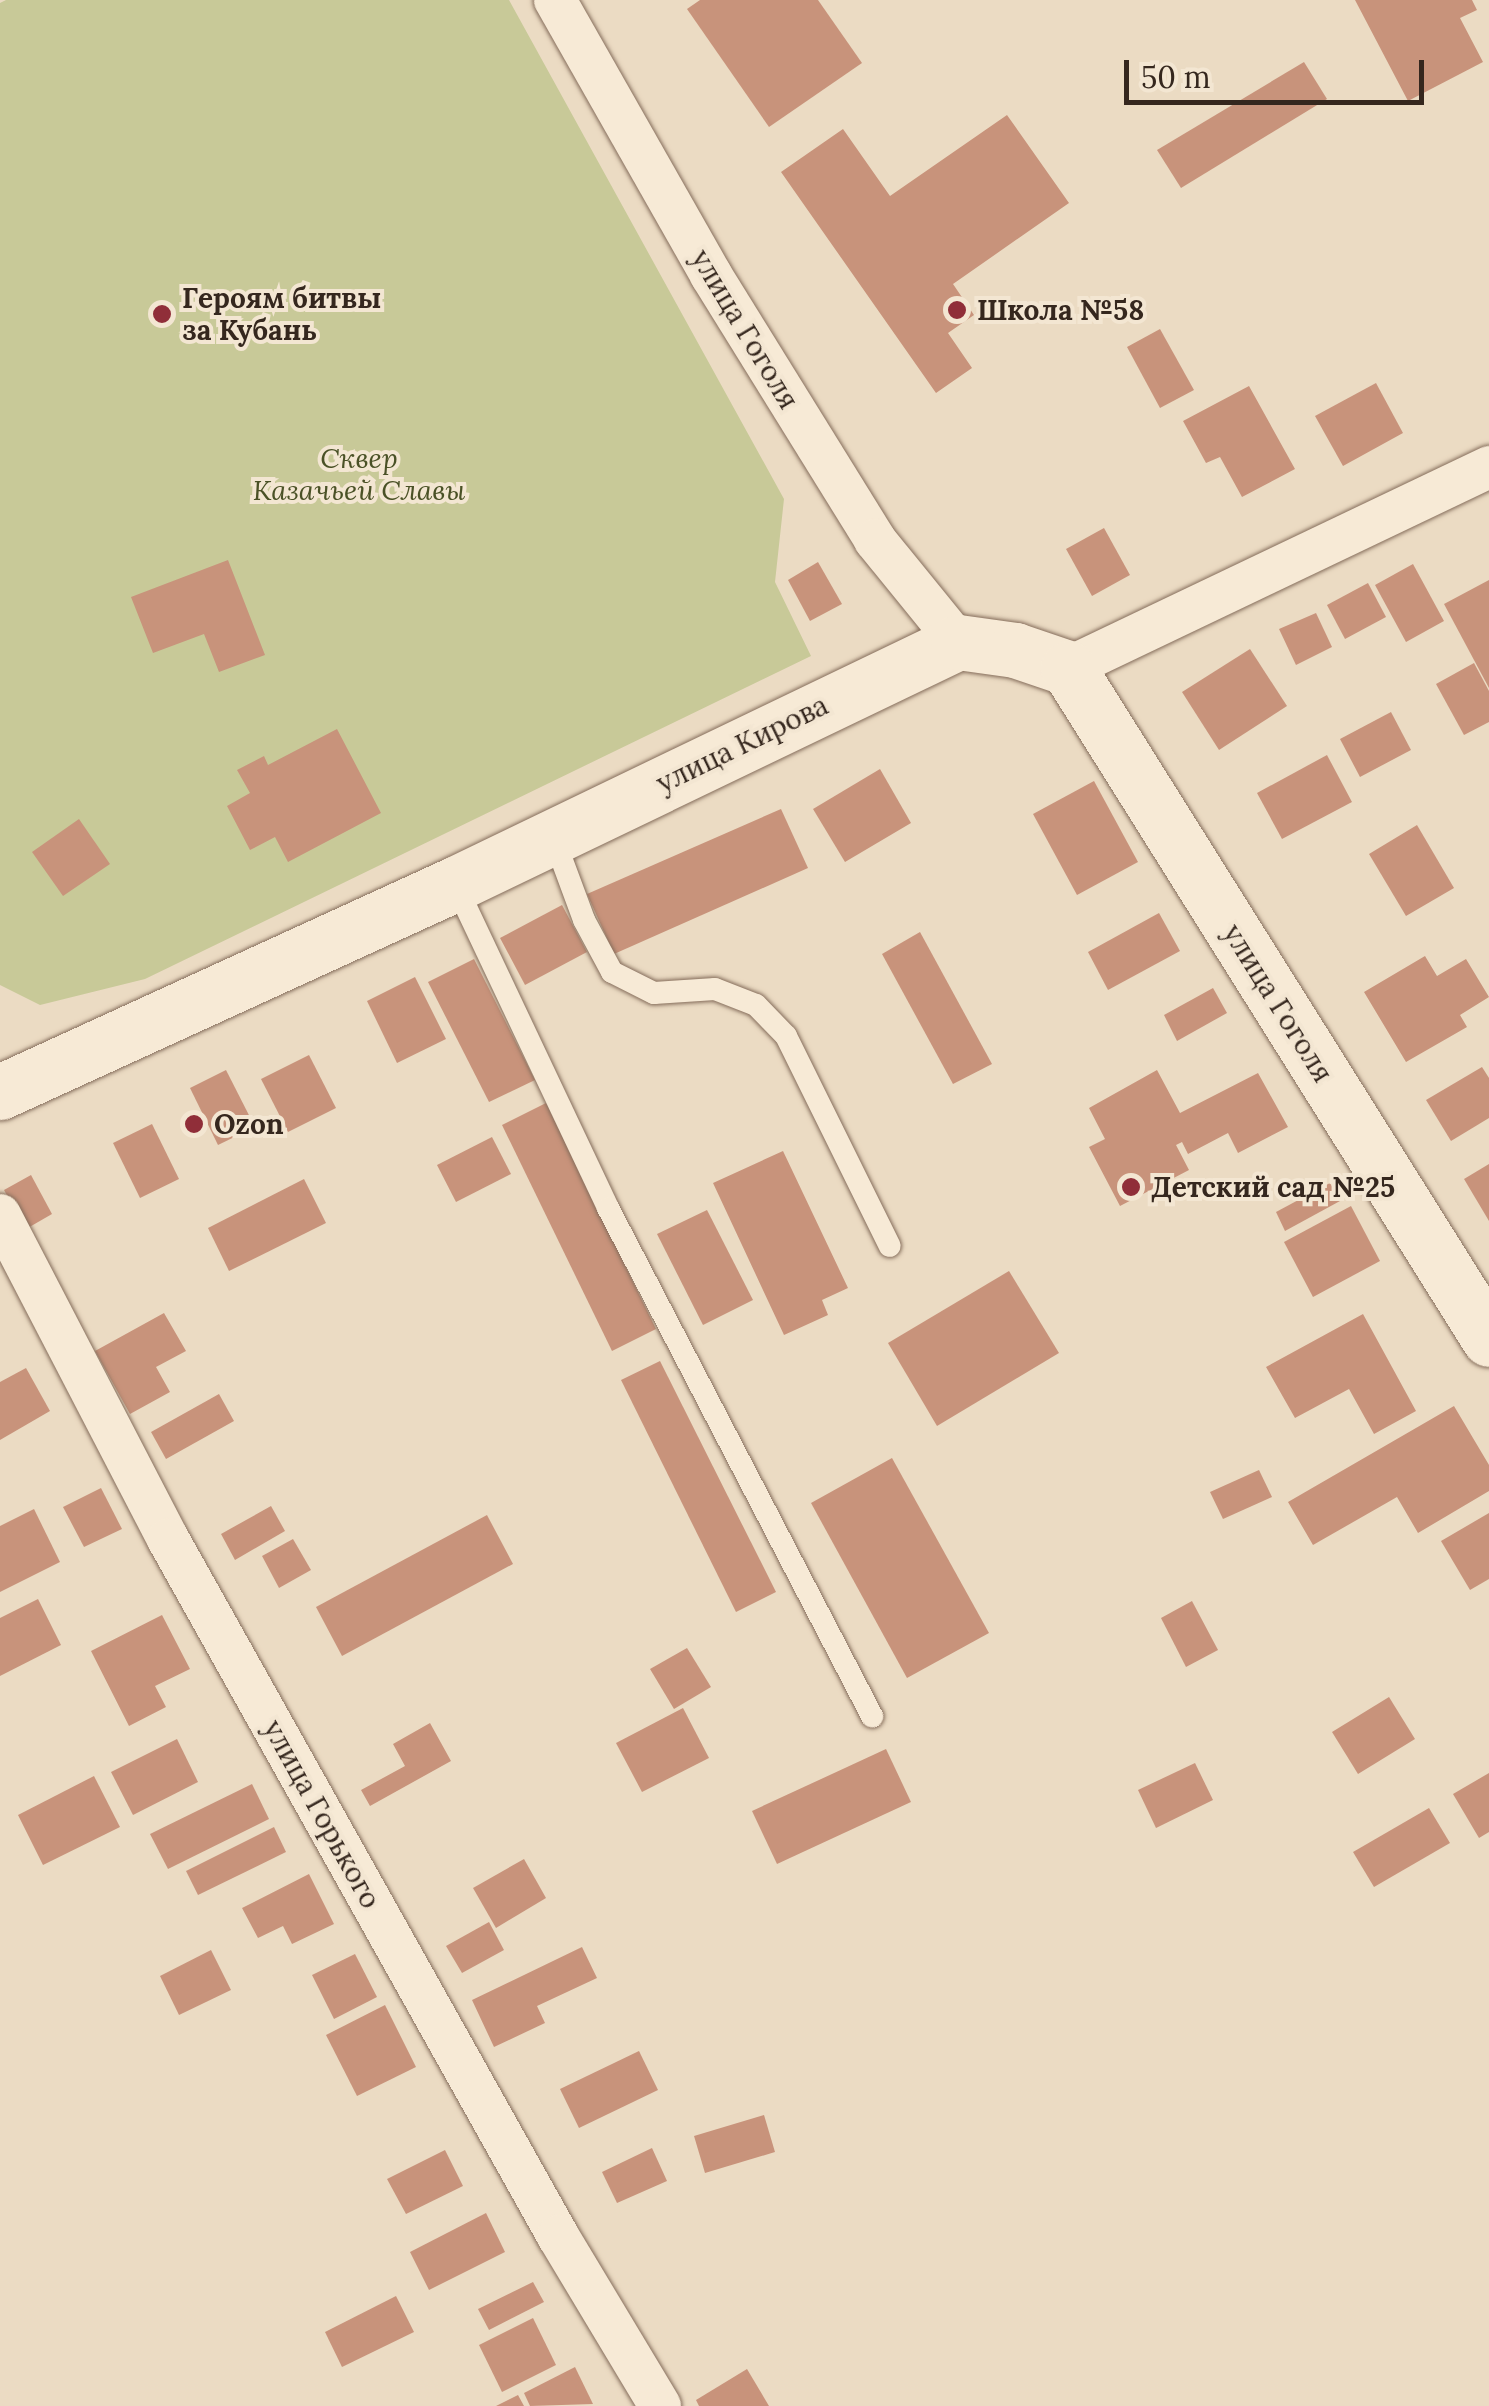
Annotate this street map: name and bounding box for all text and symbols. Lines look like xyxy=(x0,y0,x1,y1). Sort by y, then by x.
scale bar xyxy=(1129,40,1429,102)
text: 50 m xyxy=(1141,58,1211,96)
street label: улица Гоголя xyxy=(684,243,806,415)
place label: Героям битвы за Кубань xyxy=(182,281,381,347)
place label: Школа №58 xyxy=(977,293,1144,327)
marker: Школа №58 xyxy=(946,299,968,321)
marker: Героям битвы за Кубань xyxy=(151,303,173,325)
park label: Сквер Казачьей Славы xyxy=(253,441,465,507)
street label: улица Кирова xyxy=(651,688,833,800)
street label: улица Гоголя xyxy=(1216,918,1340,1088)
place label: Ozon xyxy=(214,1107,284,1141)
marker: Ozon xyxy=(183,1113,205,1135)
place label: Детский сад №25 xyxy=(1151,1170,1395,1204)
marker: Детский сад №25 xyxy=(1120,1176,1142,1198)
street label: улица Горького xyxy=(256,1714,388,1914)

